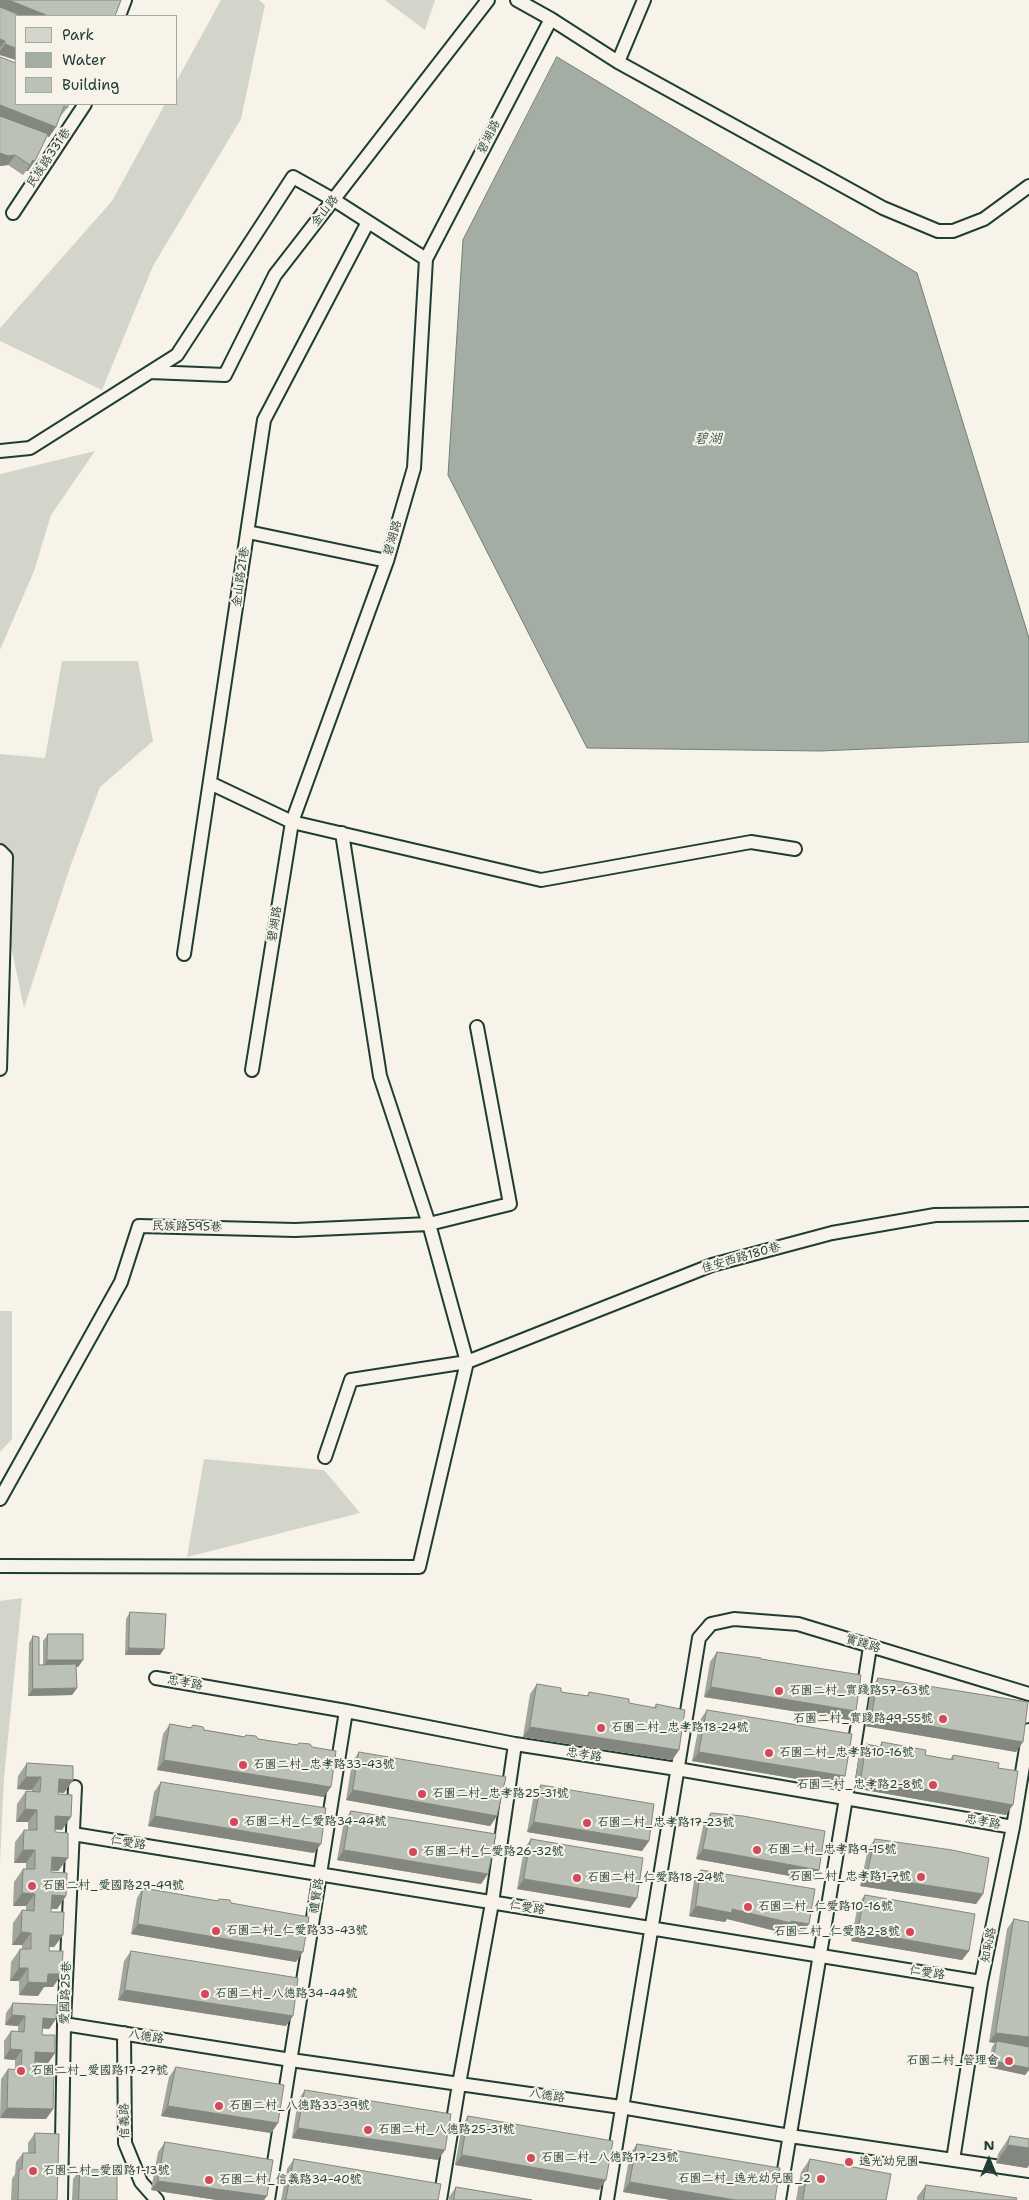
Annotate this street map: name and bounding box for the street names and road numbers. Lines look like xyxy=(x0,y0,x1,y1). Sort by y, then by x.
street label: 碧湖路 xyxy=(474,118,504,156)
street label: 民族路331巷 xyxy=(24,126,74,190)
street label: 金山路 xyxy=(308,192,342,230)
street label: 碧湖路 xyxy=(381,519,405,557)
street label: 金山路21巷 xyxy=(230,546,252,608)
street label: 碧湖路 xyxy=(265,905,285,943)
street label: 民族路595巷 xyxy=(152,1219,222,1235)
street label: 佳安西路180巷 xyxy=(700,1240,782,1276)
street label: 實踐路 xyxy=(844,1632,882,1656)
street label: 忠孝路 xyxy=(166,1673,204,1693)
street label: 忠孝路 xyxy=(565,1745,603,1765)
street label: 忠孝路 xyxy=(964,1812,1002,1832)
street label: 仁愛路 xyxy=(109,1833,147,1853)
street label: 禮賢路 xyxy=(307,1877,327,1915)
street label: 仁愛路 xyxy=(508,1898,546,1918)
street label: 知恥路 xyxy=(978,1926,1000,1964)
street label: 愛國路25巷 xyxy=(58,1961,74,2025)
street label: 仁愛路 xyxy=(908,1963,946,1983)
street label: 八德路 xyxy=(127,2027,165,2047)
street label: 八德路 xyxy=(528,2086,566,2106)
street label: 信義路 xyxy=(117,2103,133,2139)

